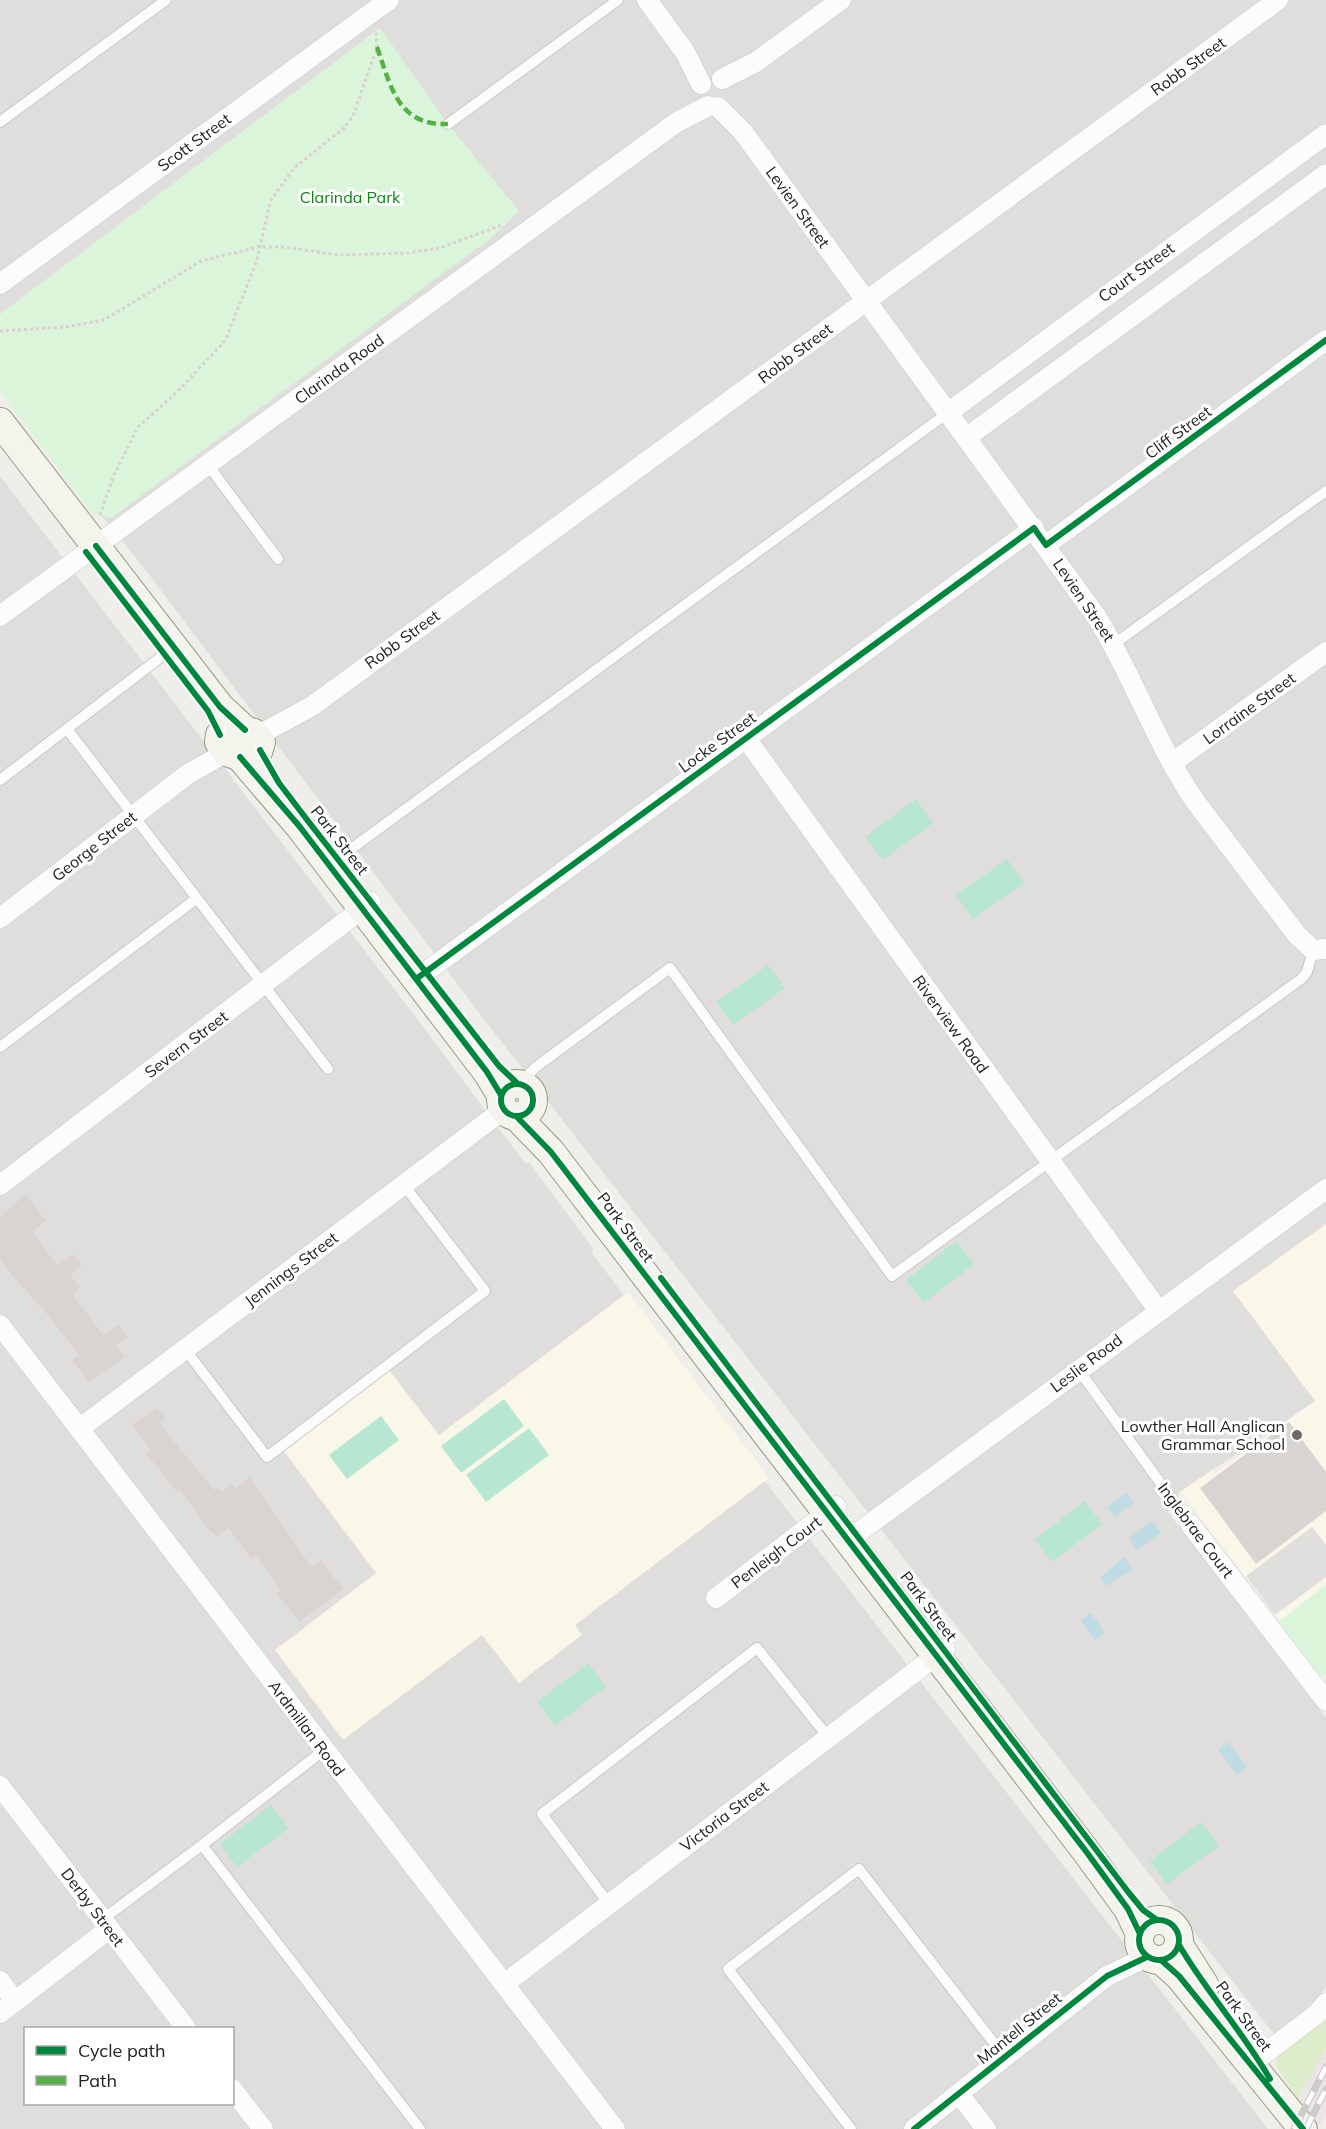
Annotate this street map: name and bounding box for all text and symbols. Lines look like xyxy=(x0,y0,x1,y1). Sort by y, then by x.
street label: Robb Street xyxy=(1147,32,1230,100)
street label: Scott Street xyxy=(153,108,235,175)
street label: Levien Street xyxy=(762,162,835,252)
park label: Clarinda Park xyxy=(300,187,401,207)
street label: Court Street xyxy=(1094,238,1178,306)
street label: Robb Street xyxy=(754,318,836,387)
street label: Clarinda Road xyxy=(290,330,388,408)
street label: Cliff Street xyxy=(1141,401,1216,463)
street label: Levien Street xyxy=(1049,555,1119,646)
street label: Robb Street xyxy=(361,605,444,673)
street label: Lorraine Street xyxy=(1199,668,1299,748)
street label: Locke Street xyxy=(674,707,760,777)
street label: Park Street xyxy=(307,801,373,879)
street label: George Street xyxy=(48,806,141,885)
street label: Riverview Road xyxy=(909,971,993,1077)
street label: Severn Street xyxy=(140,1006,232,1082)
street label: Park Street xyxy=(593,1188,659,1266)
street label: Jennings Street xyxy=(240,1227,342,1311)
street label: Leslie Road xyxy=(1046,1329,1126,1397)
place label: Lowther Hall Anglican Grammar School xyxy=(1121,1416,1285,1454)
marker: Lowther Hall Anglican Grammar School xyxy=(1290,1428,1304,1442)
street label: Inglebrae Court xyxy=(1154,1478,1239,1582)
street label: Penleigh Court xyxy=(727,1511,826,1593)
street label: Park Street xyxy=(896,1567,962,1645)
street label: Ardmillan Road xyxy=(264,1676,350,1780)
street label: Victoria Street xyxy=(676,1776,772,1856)
street label: Derby Street xyxy=(57,1864,129,1950)
street label: Park Street xyxy=(1212,1977,1276,2055)
street label: Mantell Street xyxy=(973,1988,1066,2068)
legend xyxy=(24,2027,234,2105)
text: Cycle path xyxy=(78,2039,165,2062)
text: Path xyxy=(78,2069,117,2092)

